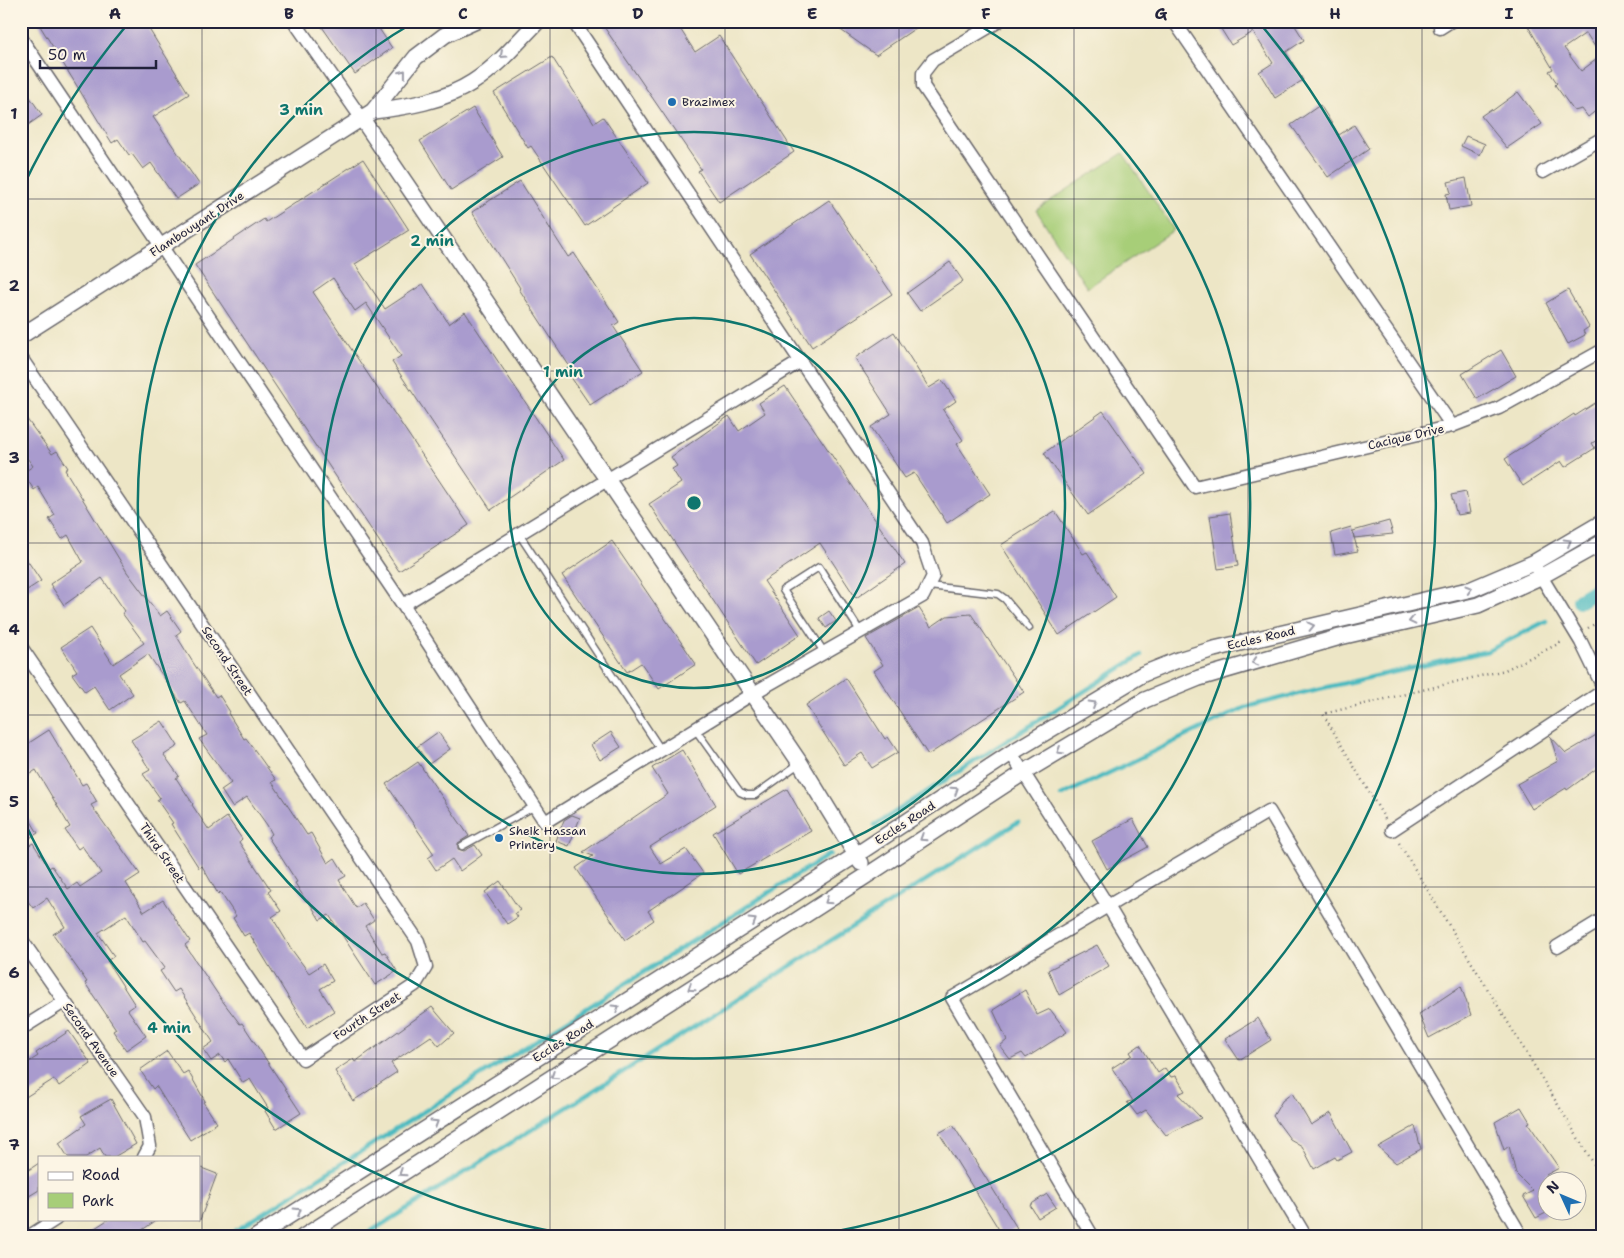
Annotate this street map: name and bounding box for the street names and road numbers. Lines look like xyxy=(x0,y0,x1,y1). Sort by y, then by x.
street label: Flambouyant Drive xyxy=(147,187,247,261)
street label: Cacique Drive xyxy=(1366,420,1446,454)
street label: Eccles Road xyxy=(1226,622,1297,654)
street label: Second Street xyxy=(198,623,256,699)
street label: Eccles Road xyxy=(872,797,939,849)
street label: Third Street xyxy=(136,820,188,886)
street label: Fourth Street xyxy=(330,988,404,1044)
street label: Second Avenue xyxy=(59,1000,123,1081)
street label: Eccles Road xyxy=(529,1016,597,1066)

